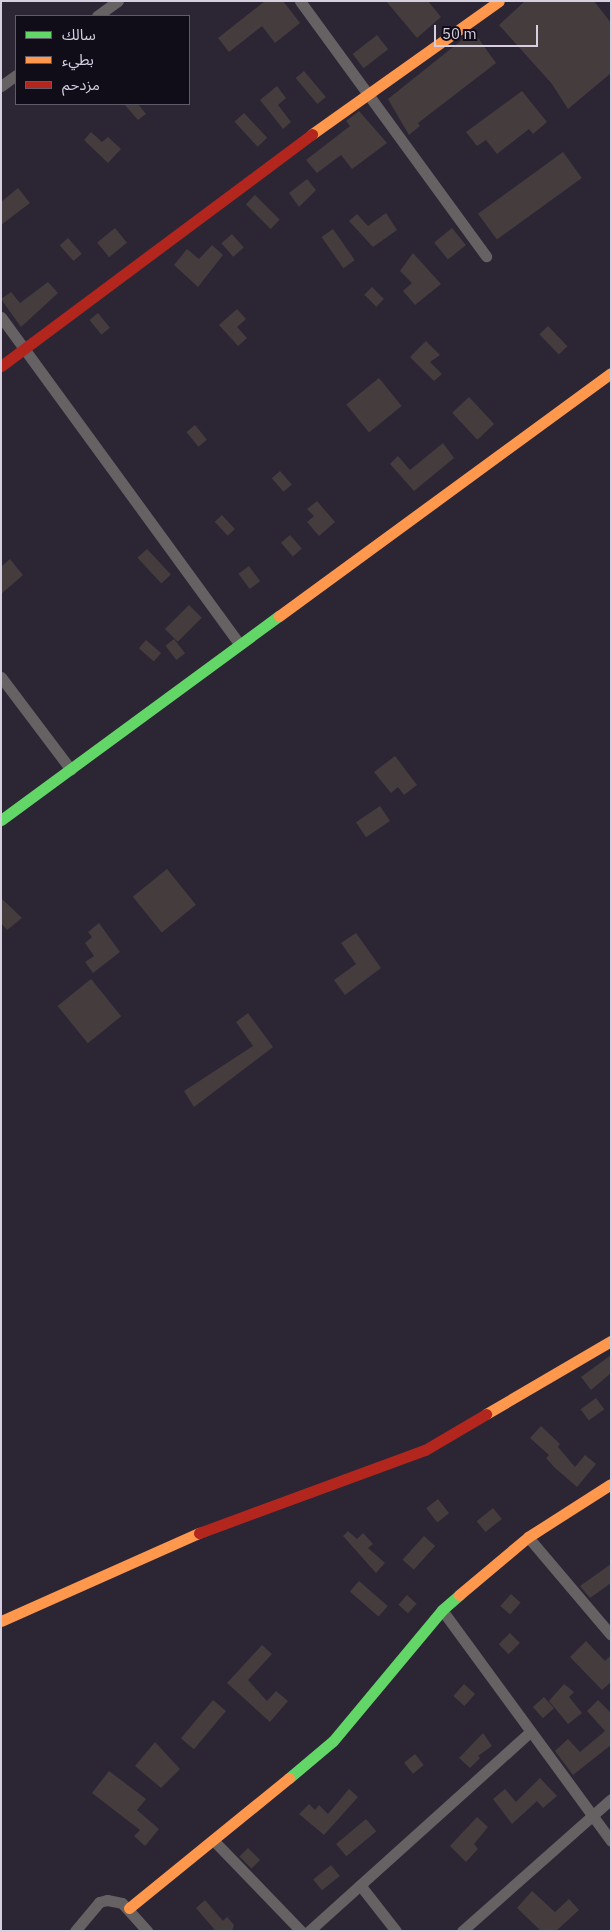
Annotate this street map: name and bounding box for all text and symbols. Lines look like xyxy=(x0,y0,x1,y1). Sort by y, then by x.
legend xyxy=(15,15,190,105)
scale bar xyxy=(437,15,541,47)
text: 50 m xyxy=(442,24,477,43)
text: سالك xyxy=(62,25,96,44)
text: بطيء xyxy=(62,50,94,69)
text: مزدحم xyxy=(62,75,100,94)

